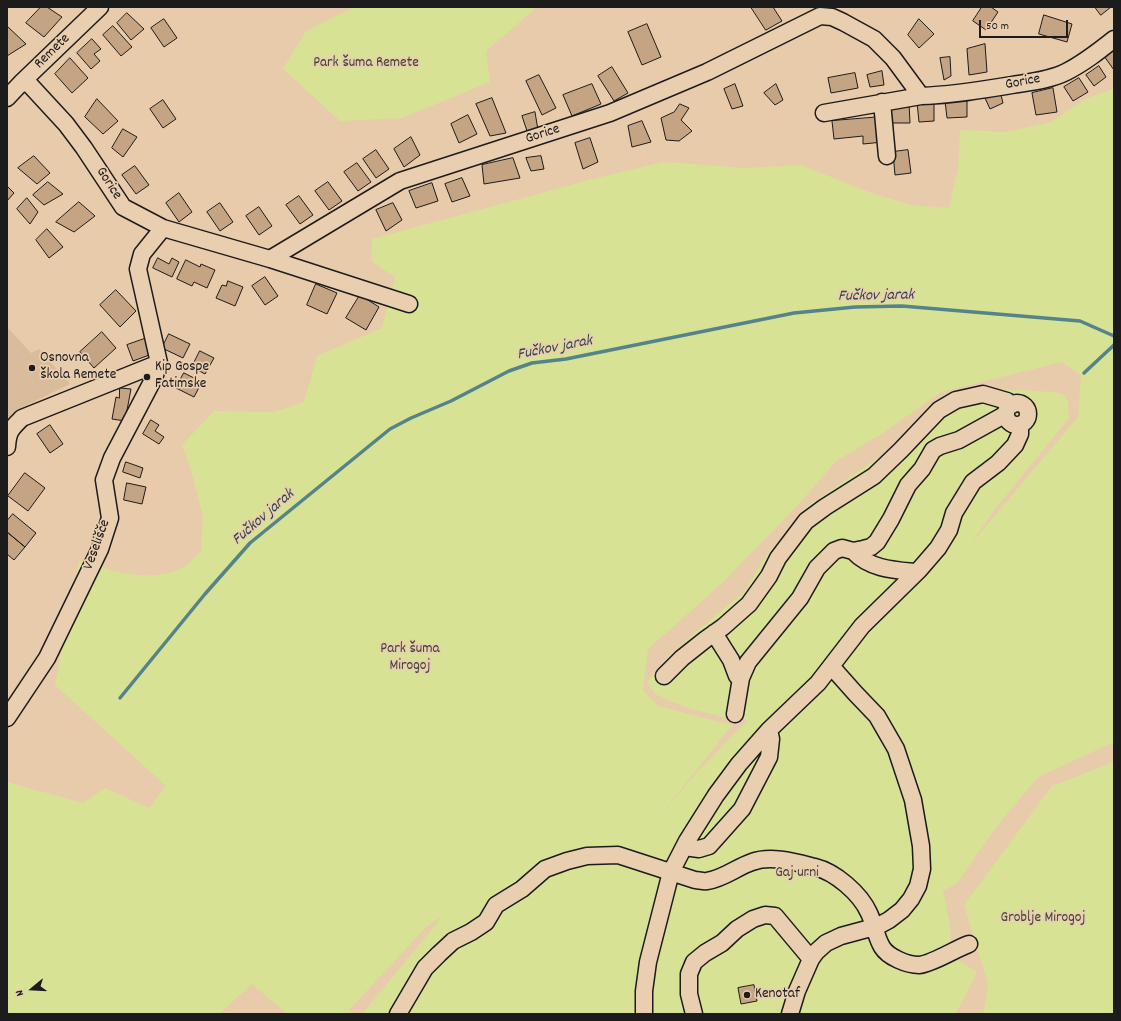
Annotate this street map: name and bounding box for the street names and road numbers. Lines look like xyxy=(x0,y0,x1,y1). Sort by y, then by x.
street label: Remete xyxy=(31,31,75,73)
street label: Gorice xyxy=(1004,71,1042,95)
street label: Gorice xyxy=(523,121,563,149)
street label: Gorice xyxy=(91,164,125,204)
street label: Veselišče xyxy=(81,517,115,573)

